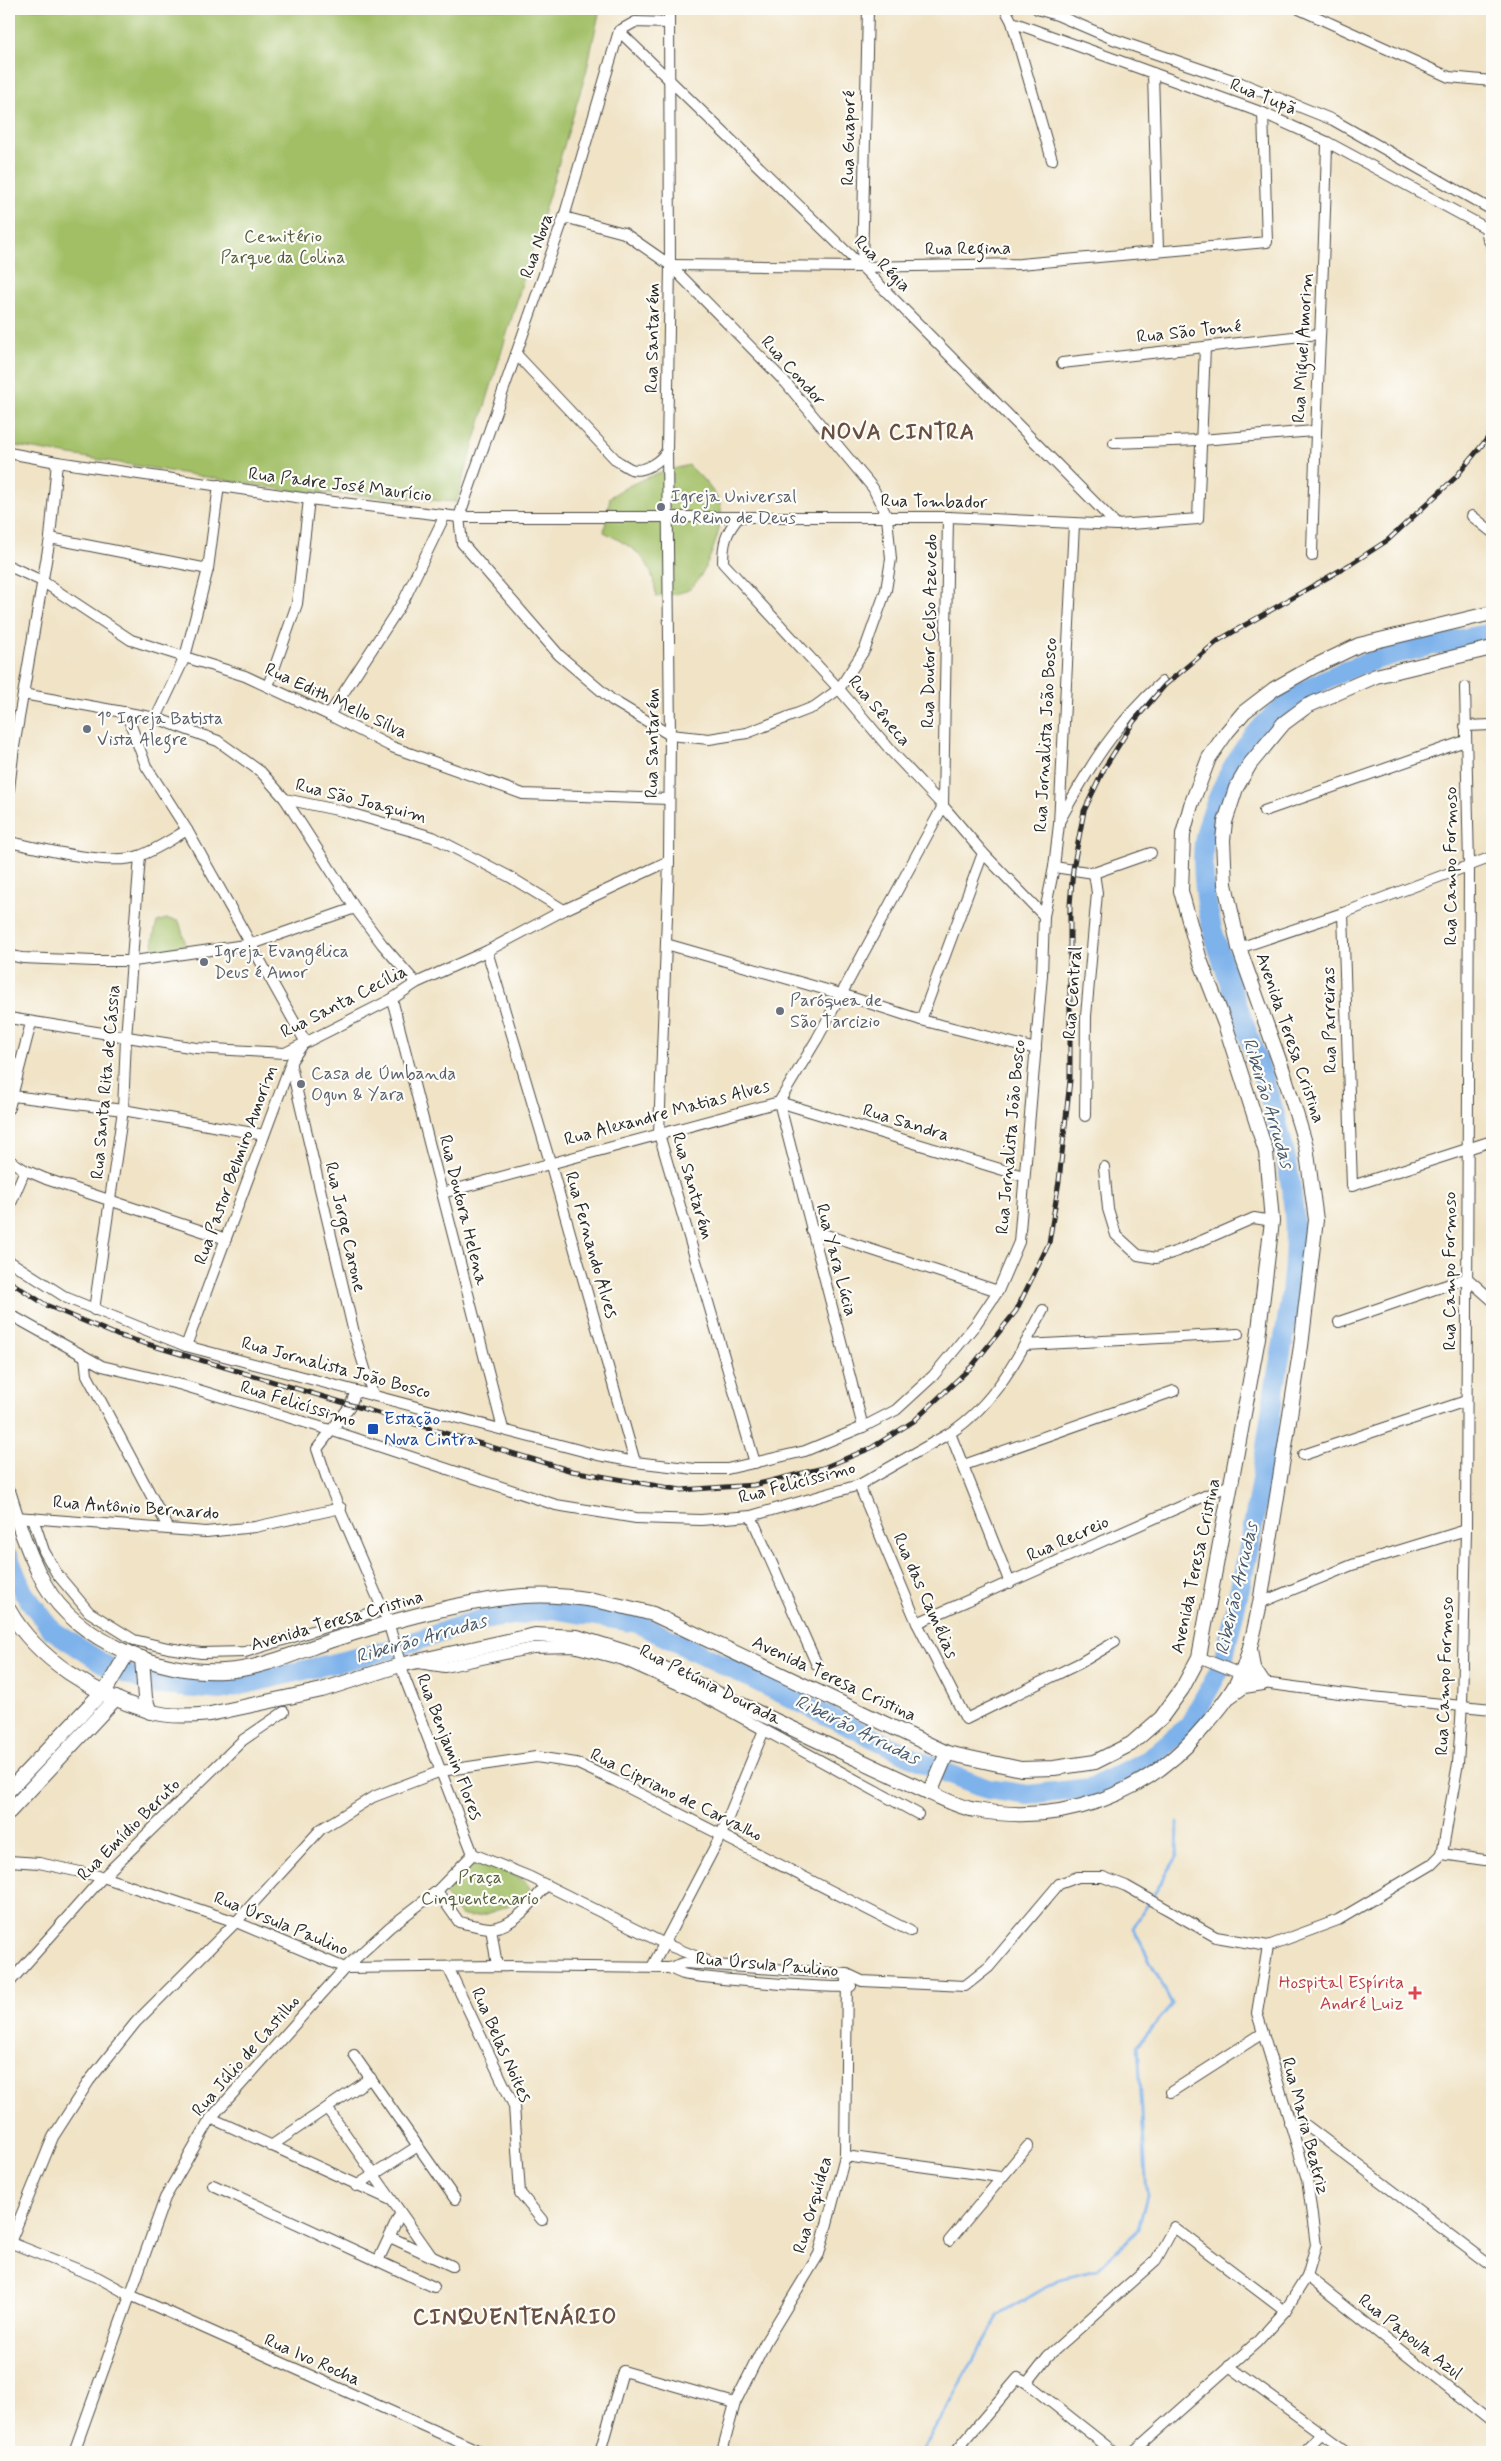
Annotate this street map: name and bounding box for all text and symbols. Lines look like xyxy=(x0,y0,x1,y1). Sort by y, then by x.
street label: Rua Tupã xyxy=(1226,73,1300,121)
street label: Rua Guaporé xyxy=(836,90,862,186)
street label: Rua Nova xyxy=(515,210,559,282)
park label: Cemitério Parque da Colina xyxy=(220,225,346,270)
street label: Rua Régia xyxy=(848,230,916,298)
street label: Rua Regina xyxy=(925,236,1011,264)
street label: Rua Miguel Amorim xyxy=(1287,272,1321,424)
street label: Rua Santarém xyxy=(640,283,666,393)
street label: Rua São Tomé xyxy=(1136,315,1242,349)
street label: Rua Condor xyxy=(755,331,831,412)
district label: NOVA CINTRA xyxy=(821,419,975,447)
street label: Rua Padre José Maurício xyxy=(247,462,433,508)
place label: Igreja Universal do Reino de Deus xyxy=(671,485,797,530)
street label: Rua Tombador xyxy=(880,489,988,515)
marker: Igreja Universal do Reino de Deus xyxy=(655,501,667,513)
street label: Rua Doutor Celso Azevedo xyxy=(916,534,944,728)
street label: Rua Jornalista João Bosco xyxy=(1029,637,1063,833)
street label: Rua Edith Mello Silva xyxy=(261,657,411,745)
street label: Rua Sêneca xyxy=(842,670,916,752)
street label: Rua Santarém xyxy=(640,688,666,798)
place label: 1º Igreja Batista Vista Alegre xyxy=(97,707,223,754)
marker: 1º Igreja Batista Vista Alegre xyxy=(81,723,93,735)
street label: Rua São Joaquim xyxy=(293,773,429,829)
street label: Rua Campo Formoso xyxy=(1439,786,1463,946)
place label: Igreja Evangélica Deus é Amor xyxy=(214,940,349,985)
street label: Rua Central xyxy=(1058,946,1088,1040)
street label: Avenida Teresa Cristina xyxy=(1250,950,1330,1126)
marker: Igreja Evangélica Deus é Amor xyxy=(198,956,210,968)
street label: Rua Santa Cecília xyxy=(277,960,411,1044)
street label: Rua Parreiras xyxy=(1317,966,1343,1074)
street label: Rua Santa Rita de Cássia xyxy=(86,984,126,1180)
place label: Paróquea de São Tarcizio xyxy=(790,989,882,1034)
marker: Paróquea de São Tarcizio xyxy=(774,1005,786,1017)
water label: Ribeirão Arrudas xyxy=(1236,1035,1300,1173)
street label: Rua Jornalista João Bosco xyxy=(991,1039,1031,1235)
street label: Rua Pastor Belmiro Amorim xyxy=(189,1062,283,1268)
place label: Casa de Úmbanda Ogun & Yara xyxy=(311,1062,456,1107)
street label: Rua Alexandre Matias Alves xyxy=(562,1074,773,1152)
marker: Casa de Úmbanda Ogun & Yara xyxy=(295,1078,307,1090)
street label: Rua Sandra xyxy=(860,1098,952,1148)
street label: Rua Santarém xyxy=(665,1130,719,1242)
street label: Rua Doutora Helena xyxy=(433,1132,493,1288)
street label: Rua Jorge Carone xyxy=(317,1160,372,1295)
street label: Rua Fernando Alves xyxy=(559,1169,623,1321)
street label: Rua Campo Formoso xyxy=(1438,1191,1462,1351)
street label: Rua Yara Lúcia xyxy=(809,1201,863,1319)
street label: Rua Jornalista João Bosco xyxy=(239,1331,433,1405)
street label: Rua Felicíssimo xyxy=(237,1375,359,1433)
place label: Estação Nova Cintra xyxy=(384,1407,478,1452)
marker: Estação Nova Cintra xyxy=(366,1422,380,1436)
street label: Rua Felicíssimo xyxy=(736,1456,858,1510)
street label: Avenida Teresa Cristina xyxy=(1166,1476,1226,1656)
street label: Rua Antônio Bernardo xyxy=(52,1490,220,1526)
street label: Rua Recreio xyxy=(1023,1510,1113,1568)
water label: Ribeirão Arrudas xyxy=(1210,1519,1265,1658)
street label: Rua das Camélias xyxy=(887,1529,963,1663)
street label: Avenida Teresa Cristina xyxy=(248,1585,426,1657)
street label: Rua Campo Formoso xyxy=(1430,1596,1460,1756)
water label: Ribeirão Arrudas xyxy=(353,1608,491,1670)
street label: Avenida Teresa Cristina xyxy=(748,1630,920,1728)
street label: Rua Petúnia Dourada xyxy=(635,1639,785,1731)
street label: Rua Benjamin Flores xyxy=(410,1670,488,1824)
water label: Ribeirão Arrudas xyxy=(791,1689,925,1772)
street label: Rua Cipriano de Carvalho xyxy=(586,1743,766,1847)
street label: Rua Emídio Beruto xyxy=(72,1773,186,1887)
park label: Praça Cinquentenario xyxy=(421,1866,539,1911)
street label: Rua Úrsula Paulino xyxy=(210,1886,352,1962)
street label: Rua Úrsula Paulino xyxy=(695,1947,839,1983)
place label: Hospital Espírita André Luiz xyxy=(1279,1971,1404,2016)
street label: Rua Belas Noites xyxy=(465,1984,537,2106)
marker: Hospital Espírita André Luiz xyxy=(1408,1986,1422,2000)
street label: Rua Júlio de Castilho xyxy=(187,1990,306,2122)
street label: Rua Maria Beatriz xyxy=(1275,2055,1335,2197)
street label: Rua Orquídea xyxy=(788,2154,838,2256)
street label: Rua Papoula Azul xyxy=(1353,2289,1467,2385)
district label: CINQUENTENÁRIO xyxy=(413,2303,617,2332)
street label: Rua Ivo Rocha xyxy=(260,2328,364,2392)

